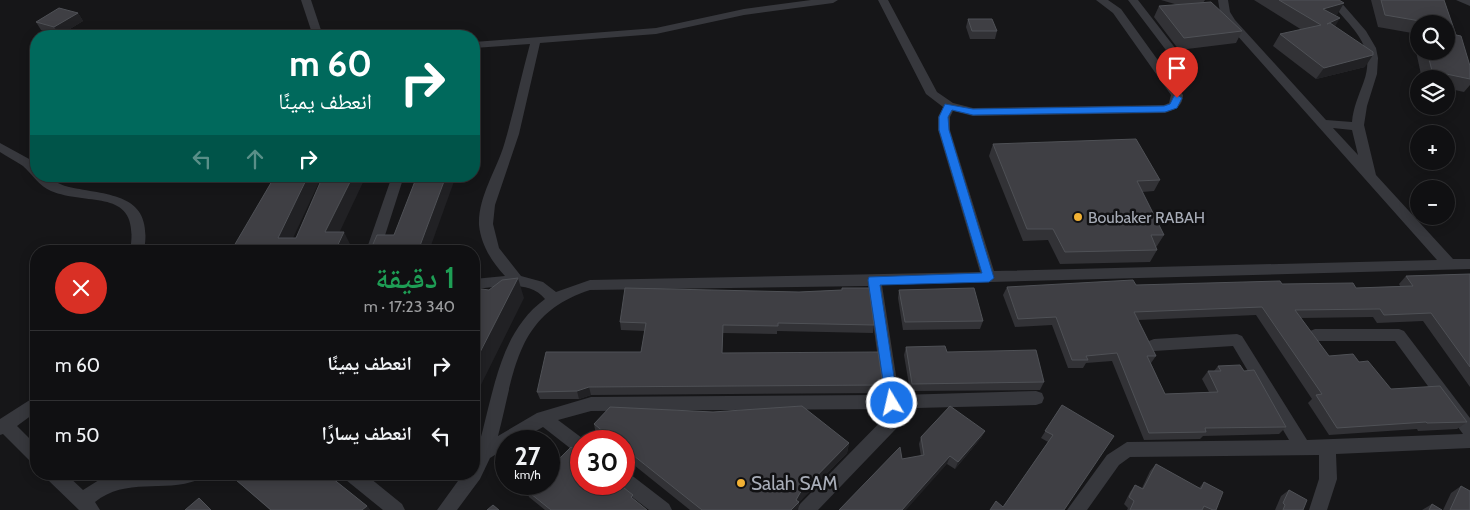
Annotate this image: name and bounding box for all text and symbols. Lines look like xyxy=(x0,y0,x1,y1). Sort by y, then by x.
map controls xyxy=(1410,15,1455,225)
button: search xyxy=(1410,15,1455,60)
text: 60 m xyxy=(289,42,372,85)
pin xyxy=(1156,47,1198,98)
icon: right xyxy=(390,50,455,115)
icon: arrive xyxy=(1163,54,1191,82)
button: layers xyxy=(1410,70,1455,115)
text: انعطف يمينًا xyxy=(278,88,372,115)
button: + xyxy=(1410,125,1455,170)
icon: left xyxy=(188,145,216,173)
icon: ahead xyxy=(241,145,269,173)
icon: right xyxy=(294,145,322,173)
button: − xyxy=(1410,180,1455,225)
place label: Boubaker RABAH xyxy=(1088,208,1205,227)
marker: Boubaker RABAH xyxy=(1072,211,1084,223)
text: 1 دقيقة xyxy=(375,259,455,296)
button: close xyxy=(55,262,107,314)
text: 340 m · 17:23 xyxy=(364,297,455,316)
text: انعطف يمينًا xyxy=(327,352,412,375)
icon: right xyxy=(427,352,455,380)
text: 60 m xyxy=(55,354,100,377)
position arrow xyxy=(865,376,917,428)
text: انعطف يسارًا xyxy=(322,422,412,445)
icon: left xyxy=(427,422,455,450)
text: 50 m xyxy=(55,424,100,447)
speed limit sign: 30 xyxy=(570,430,635,495)
text: 27 xyxy=(515,441,540,471)
text: km/h xyxy=(514,467,541,482)
place label: Salah SAM xyxy=(751,472,838,495)
marker: Salah SAM xyxy=(735,477,747,489)

